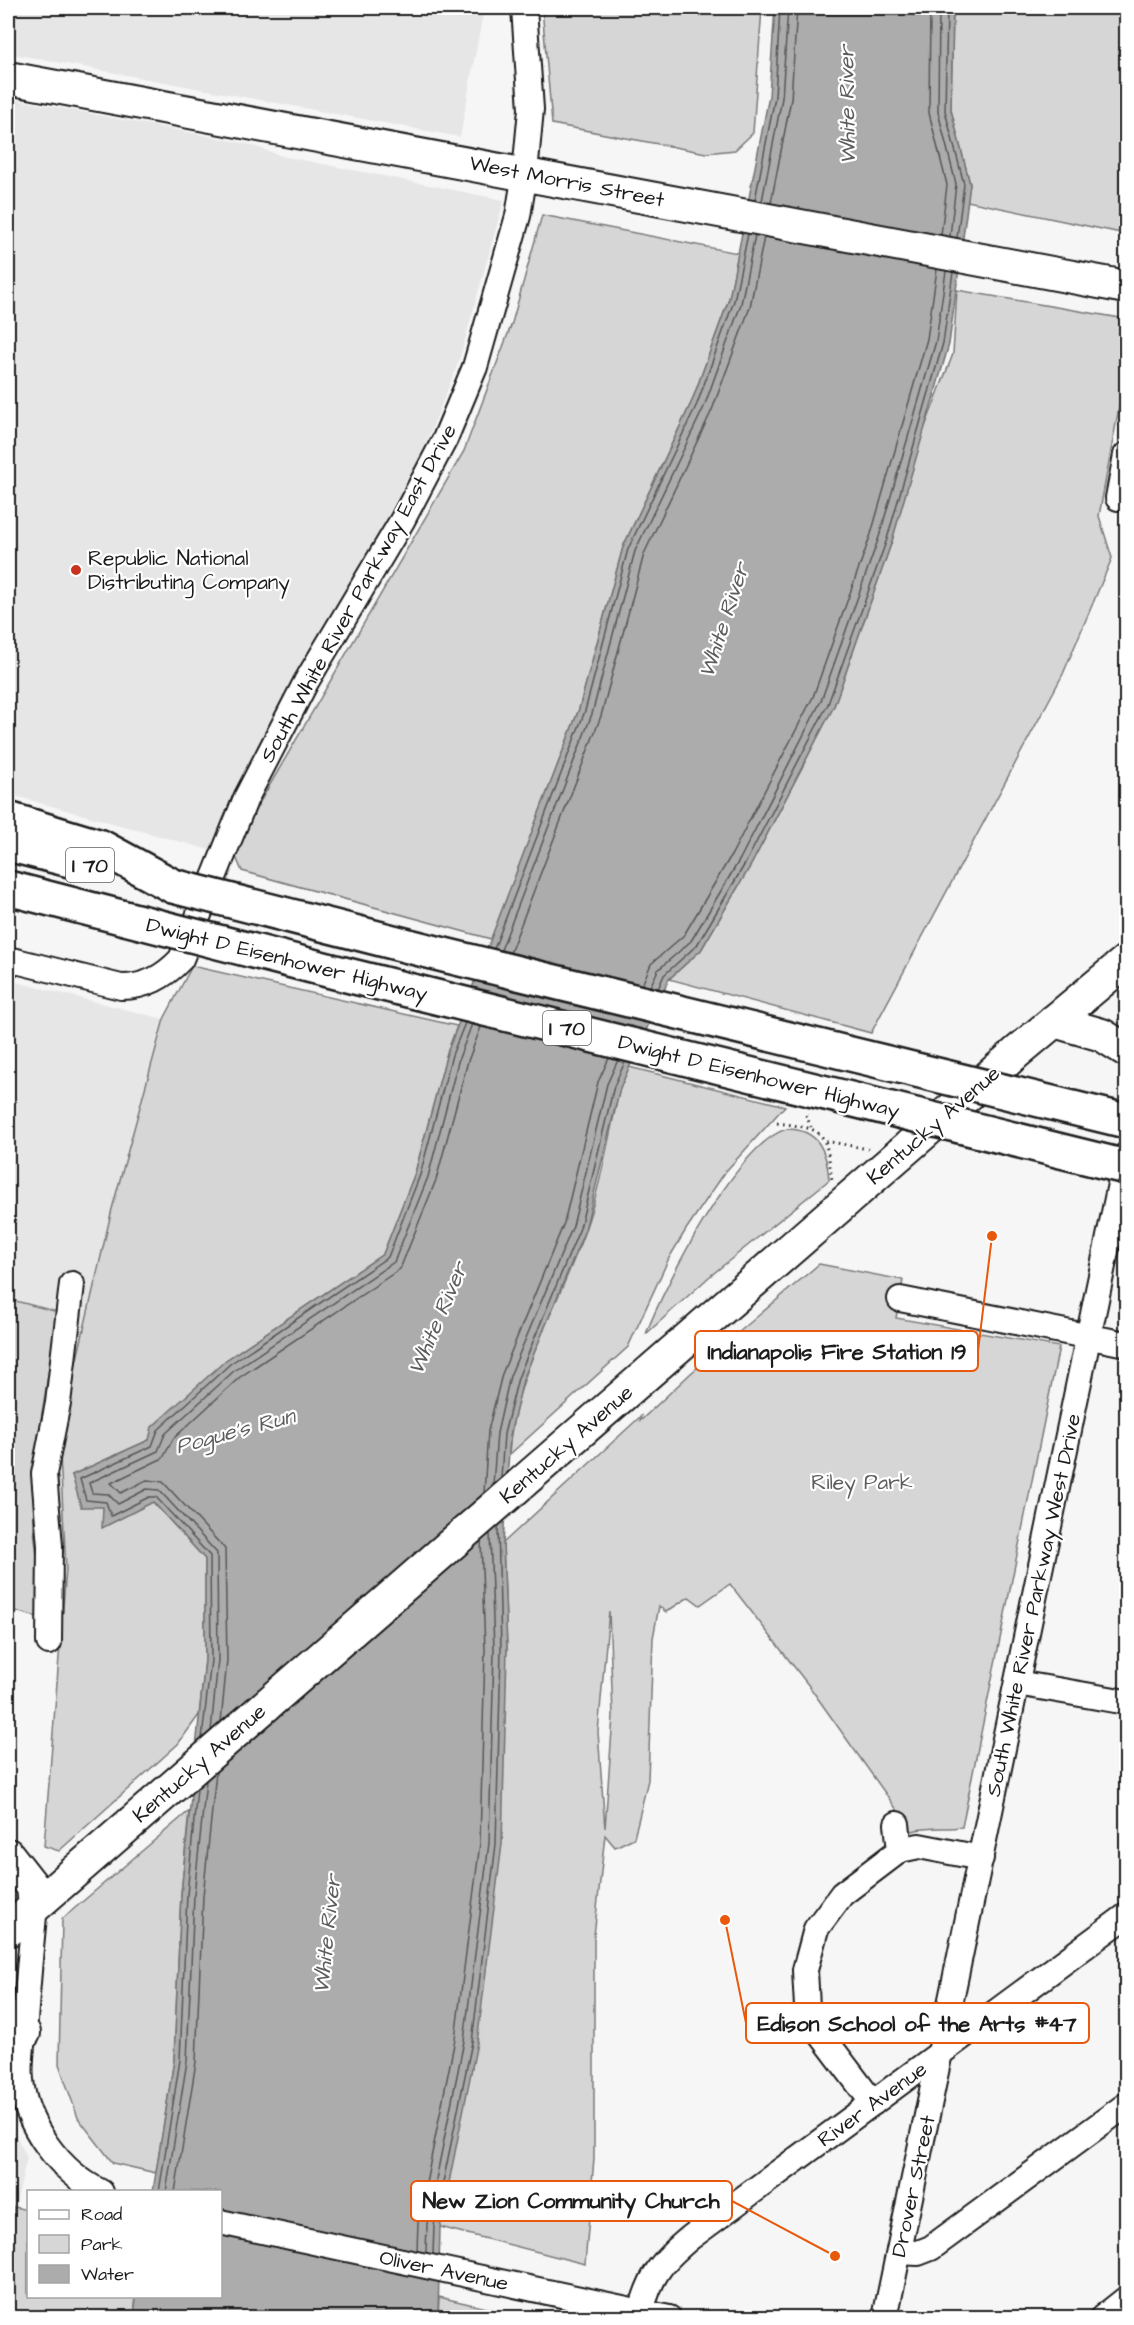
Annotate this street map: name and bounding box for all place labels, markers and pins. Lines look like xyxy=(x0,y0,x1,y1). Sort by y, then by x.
place label: Republic National Distributing Company xyxy=(88,544,290,599)
marker: Republic National Distributing Company xyxy=(69,563,83,577)
callout: Indianapolis Fire Station 19 xyxy=(695,1331,978,1371)
callout: Edison School of the Arts #47 xyxy=(746,2003,1089,2043)
callout: New Zion Community Church xyxy=(411,2181,732,2221)

